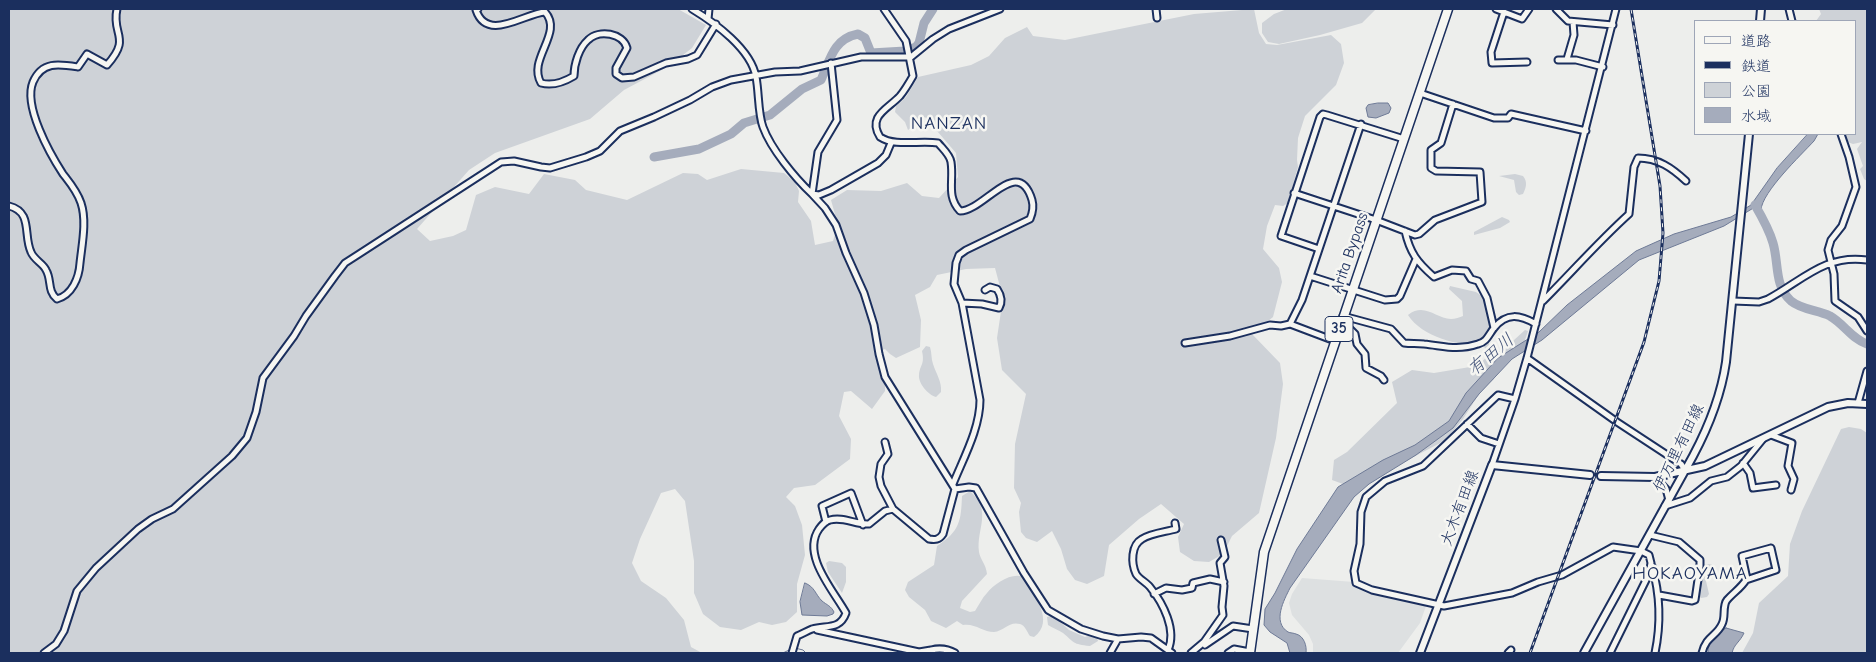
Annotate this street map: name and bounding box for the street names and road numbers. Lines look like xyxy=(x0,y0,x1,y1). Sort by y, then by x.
street label: Arita Bypass xyxy=(1327,210,1373,296)
road number: 35 xyxy=(1325,316,1353,342)
street label: 伊万里有田線 xyxy=(1649,401,1709,495)
street label: 大木有田線 xyxy=(1437,467,1483,549)

